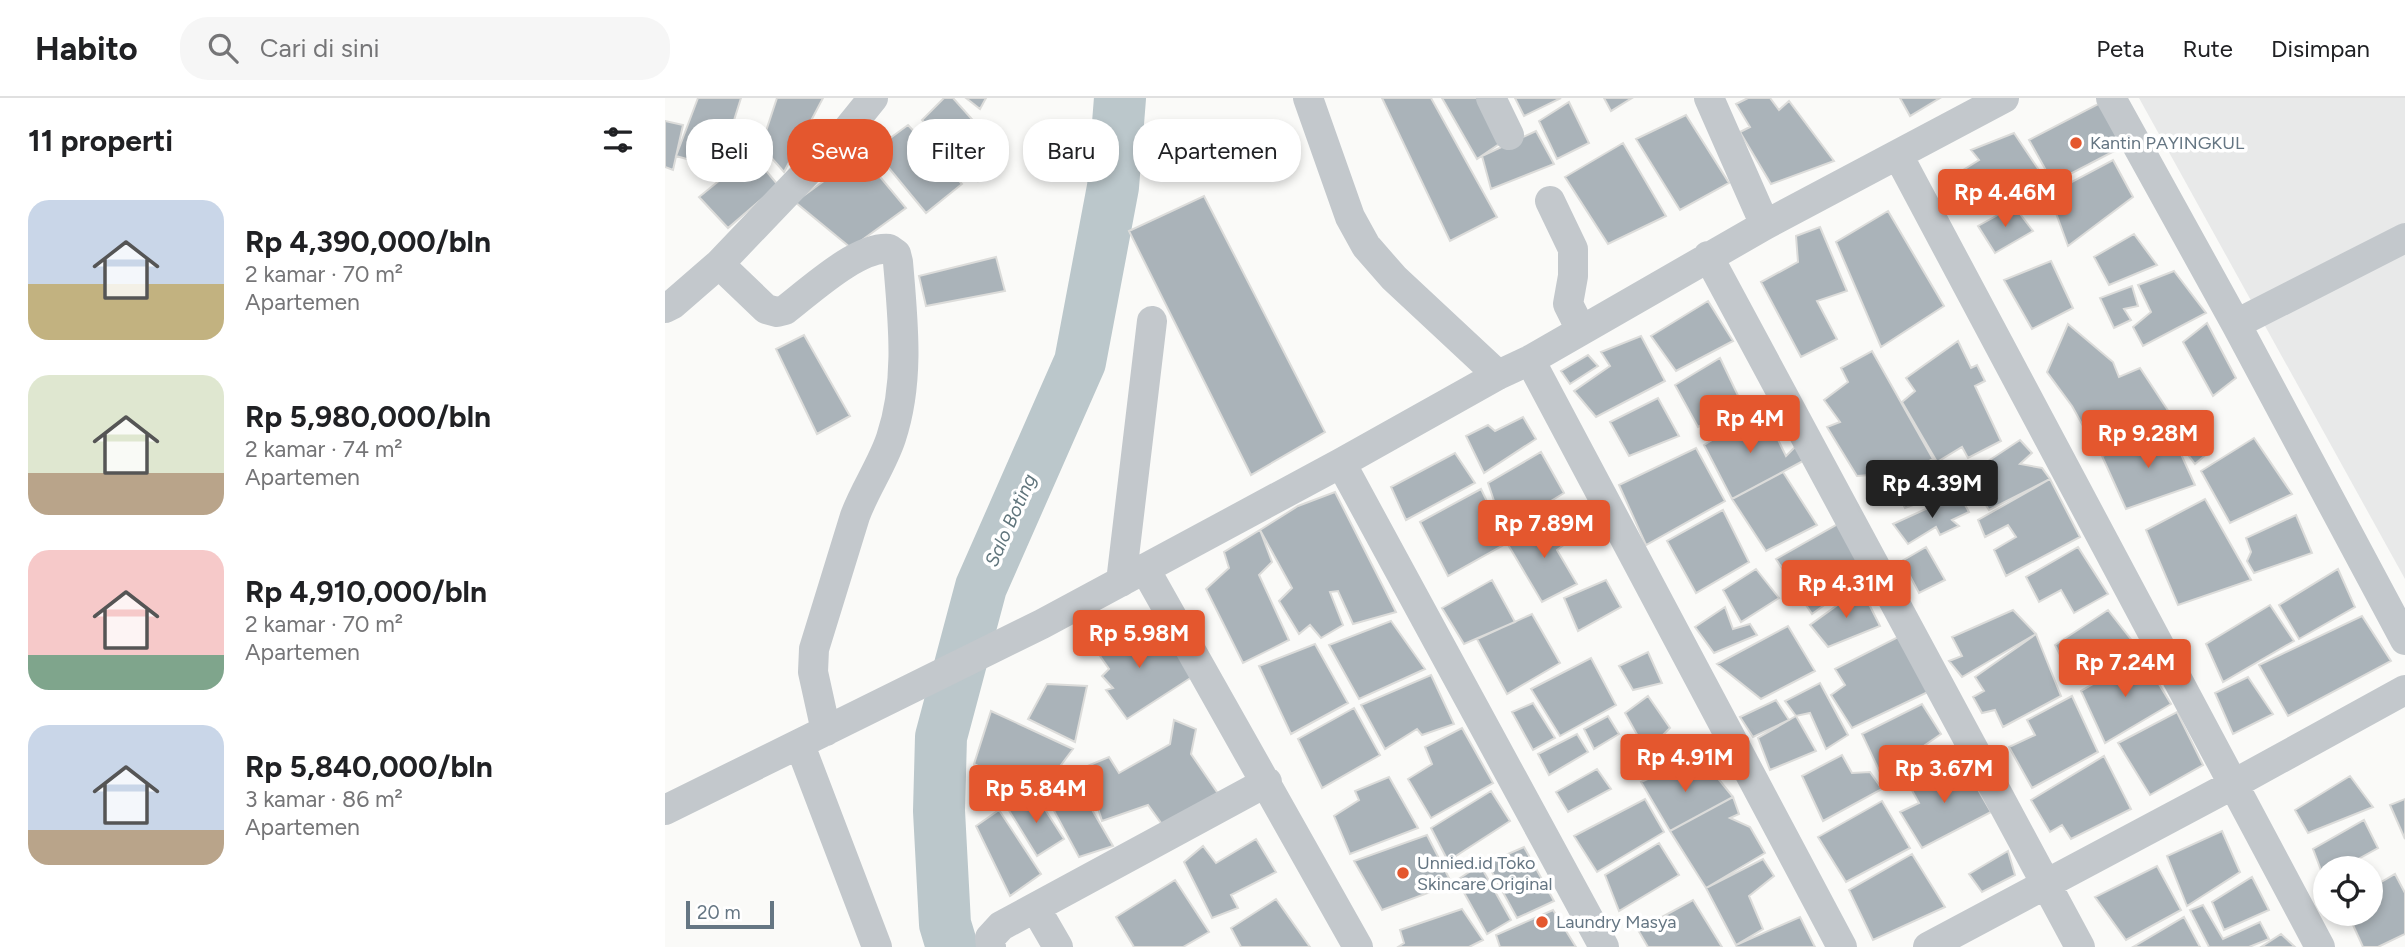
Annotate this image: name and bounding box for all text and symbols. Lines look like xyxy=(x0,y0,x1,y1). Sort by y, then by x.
search box xyxy=(180,17,670,80)
text: Habito xyxy=(35,29,138,68)
icon: search xyxy=(204,29,242,67)
text: Cari di sini xyxy=(260,32,379,64)
text: Peta xyxy=(2096,34,2144,63)
text: Rute xyxy=(2182,34,2233,63)
text: Disimpan xyxy=(2271,34,2370,63)
chip: Beli xyxy=(686,119,773,182)
chip: Sewa xyxy=(787,119,893,182)
chip: Filter xyxy=(907,119,1009,182)
chip: Baru xyxy=(1023,119,1119,182)
chip: Apartemen xyxy=(1133,119,1301,182)
icon: filters xyxy=(599,121,637,159)
text: 11 properti xyxy=(28,122,173,159)
place label: Kantin PAYINGKUL xyxy=(2090,132,2245,154)
marker: Kantin PAYINGKUL xyxy=(2068,135,2084,151)
pin: Rp 4.46M xyxy=(1933,170,2077,229)
text: Rp 4.46M xyxy=(1954,178,2056,206)
text: Rp 4,390,000/bln xyxy=(245,223,491,260)
icon: home xyxy=(84,228,168,312)
text: 2 kamar · 70 m² xyxy=(245,260,403,288)
text: Apartemen xyxy=(245,288,360,316)
pin: Rp 4M xyxy=(1701,396,1799,455)
text: Rp 5,980,000/bln xyxy=(245,398,491,435)
icon: home xyxy=(84,403,168,487)
text: Rp 4M xyxy=(1716,404,1784,432)
pin: Rp 9.28M xyxy=(2076,410,2220,470)
text: Rp 9.28M xyxy=(2098,419,2198,447)
text: 2 kamar · 74 m² xyxy=(245,435,403,463)
pin: Rp 4.39M xyxy=(1860,460,2004,520)
text: Apartemen xyxy=(245,463,360,491)
text: Rp 4.39M xyxy=(1882,469,1982,497)
water label: Salo Boting xyxy=(980,470,1041,570)
pin: Rp 7.89M xyxy=(1472,500,1616,560)
text: Rp 7.89M xyxy=(1494,509,1594,537)
pin: Rp 4.31M xyxy=(1774,560,1918,620)
text: Rp 4.31M xyxy=(1798,569,1894,597)
text: Rp 4,910,000/bln xyxy=(245,573,487,610)
icon: home xyxy=(84,578,168,662)
text: 2 kamar · 70 m² xyxy=(245,610,403,638)
pin: Rp 5.98M xyxy=(1067,610,1211,670)
text: Rp 5.98M xyxy=(1089,619,1189,647)
text: Apartemen xyxy=(245,638,360,666)
pin: Rp 7.24M xyxy=(2053,640,2197,699)
text: Rp 7.24M xyxy=(2075,648,2175,676)
pin: Rp 4.91M xyxy=(1613,734,1757,794)
text: Rp 4.91M xyxy=(1636,743,1734,771)
pin: Rp 3.67M xyxy=(1872,746,2016,805)
text: Rp 5,840,000/bln xyxy=(245,748,493,785)
icon: home xyxy=(84,753,168,837)
text: Rp 3.67M xyxy=(1895,754,1993,782)
pin: Rp 5.84M xyxy=(964,766,1108,825)
text: Rp 5.84M xyxy=(985,774,1087,802)
text: 3 kamar · 86 m² xyxy=(245,785,403,813)
text: Apartemen xyxy=(245,813,360,841)
place label: Unnied.id Toko Skincare Original xyxy=(1417,852,1552,895)
map controls xyxy=(2313,856,2383,926)
button: locate xyxy=(2313,856,2383,926)
marker: Unnied.id Toko Skincare Original xyxy=(1395,865,1411,881)
scale bar xyxy=(686,898,773,930)
text: 20 m xyxy=(697,901,741,924)
place label: Laundry Masya xyxy=(1556,911,1676,933)
marker: Laundry Masya xyxy=(1534,914,1550,930)

